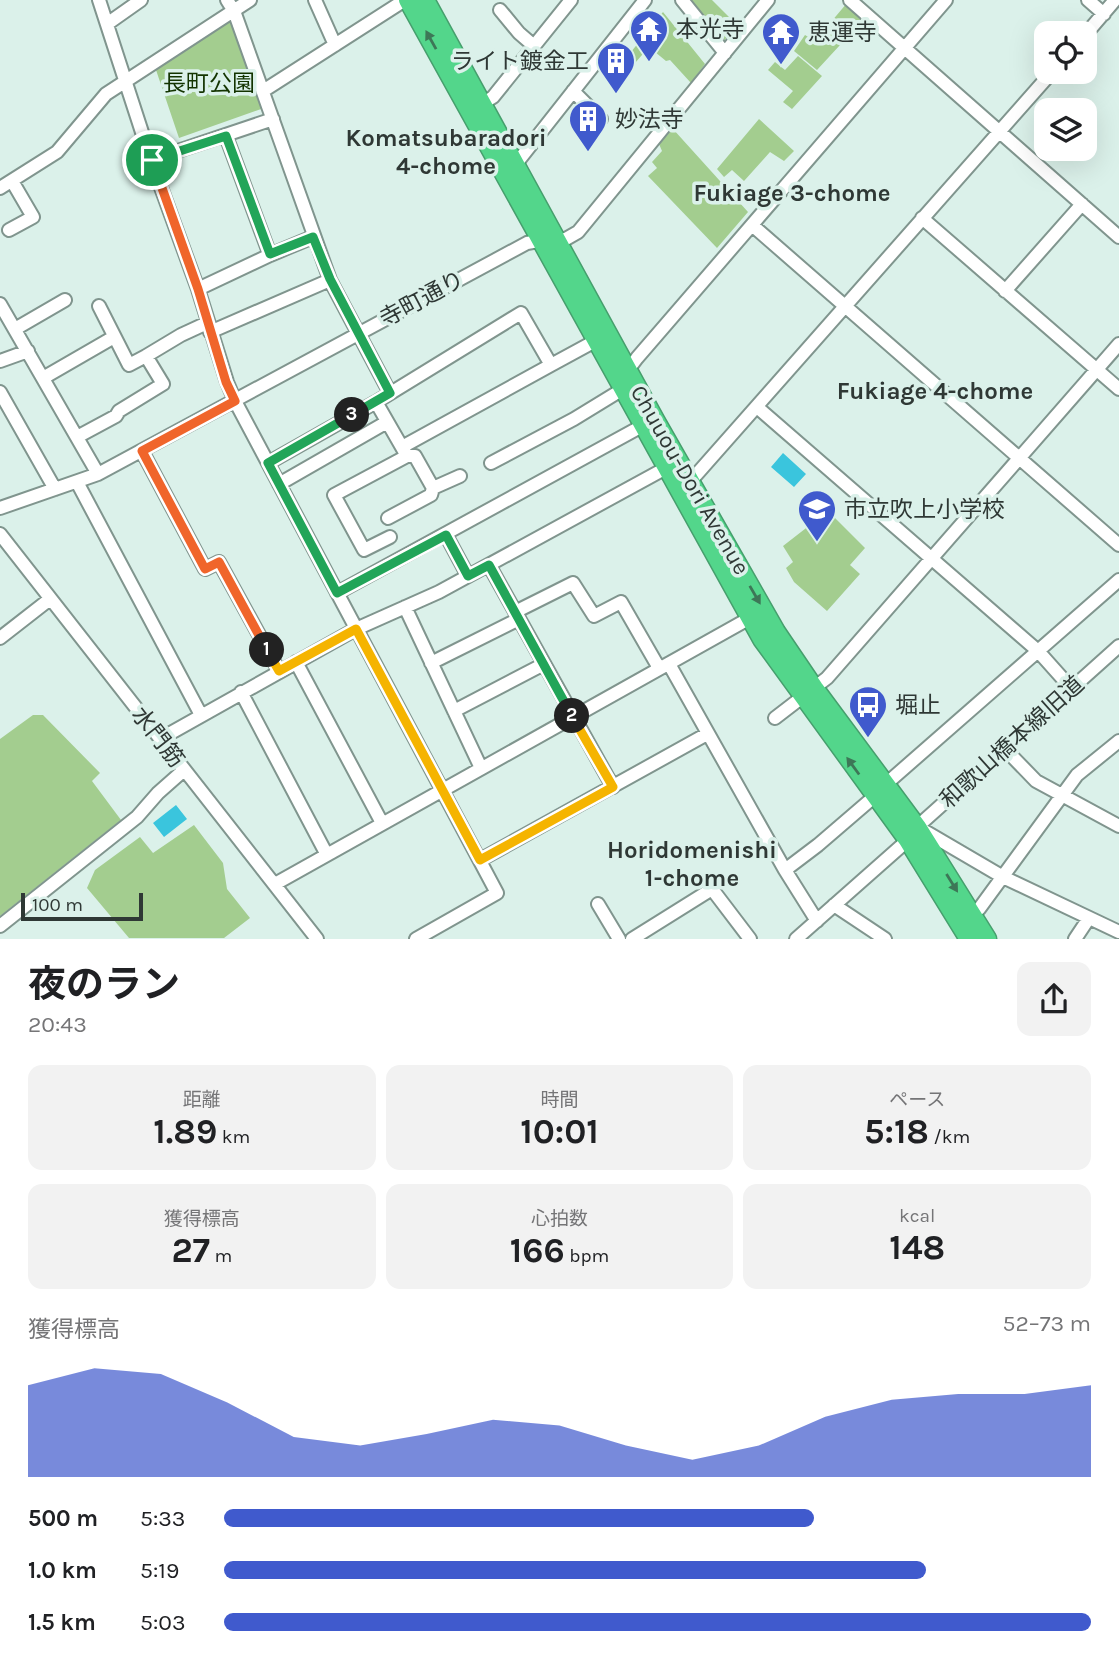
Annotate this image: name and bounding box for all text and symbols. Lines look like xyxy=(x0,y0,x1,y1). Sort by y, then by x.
temple icon: 本光寺 xyxy=(628,8,670,63)
temple icon: 恵運寺 xyxy=(760,11,802,66)
place label: 本光寺 xyxy=(676,16,745,43)
place label: 恵運寺 xyxy=(808,19,877,46)
map controls xyxy=(1034,21,1097,161)
button: locate xyxy=(1034,21,1097,84)
one-way arrow xyxy=(425,31,437,50)
building icon: ライト鍍金工 xyxy=(595,40,637,95)
place label: ライト鍍金工 xyxy=(451,48,589,75)
park label: 長町公園 xyxy=(163,70,255,97)
building icon: 妙法寺 xyxy=(567,98,609,153)
button: layers xyxy=(1034,98,1097,161)
place label: 妙法寺 xyxy=(615,106,684,133)
district label: Komatsubaradori 4-chome xyxy=(345,124,547,180)
pin xyxy=(122,130,182,190)
icon: arrive xyxy=(133,141,171,179)
district label: Fukiage 3-chome xyxy=(693,179,891,207)
street label: 寺町通り xyxy=(375,265,469,333)
district label: Fukiage 4-chome xyxy=(837,377,1033,405)
street label: Chuuou-Dori Avenue xyxy=(625,380,755,580)
pin: 3 xyxy=(334,398,370,432)
text: 3 xyxy=(346,403,357,425)
school or university icon: 市立吹上小学校 xyxy=(796,488,838,543)
place label: 市立吹上小学校 xyxy=(844,496,1005,523)
one-way arrow xyxy=(749,586,761,605)
pin: 1 xyxy=(250,632,284,668)
text: 1 xyxy=(263,638,270,660)
street label: 和歌山橋本線旧道 xyxy=(935,670,1089,814)
bus stop icon: 堀止 xyxy=(847,684,889,739)
place label: 堀止 xyxy=(895,692,941,719)
pin: 2 xyxy=(554,698,590,734)
street label: 水門筋 xyxy=(126,702,190,772)
text: 2 xyxy=(566,704,577,726)
one-way arrow xyxy=(846,757,860,775)
district label: Horidomenishi 1-chome xyxy=(607,836,777,892)
one-way arrow xyxy=(946,873,959,893)
scale bar xyxy=(21,890,144,921)
text: 100 m xyxy=(32,894,83,916)
text: 夜のラン xyxy=(28,962,180,1007)
button: share xyxy=(1017,962,1091,1036)
text: 20:43 xyxy=(28,1011,87,1038)
text: 距離 xyxy=(183,1089,221,1111)
text: 時間 xyxy=(540,1089,579,1111)
text: ペース xyxy=(889,1089,945,1111)
text: 1.89 xyxy=(153,1111,217,1152)
text: 10:01 xyxy=(520,1111,599,1152)
text: 5:18 xyxy=(864,1111,929,1152)
text: km xyxy=(217,1126,250,1148)
text: /km xyxy=(929,1126,970,1148)
text: kcal xyxy=(899,1205,935,1227)
text: 獲得標高 xyxy=(164,1208,240,1230)
text: 心拍数 xyxy=(531,1208,588,1230)
text: 148 xyxy=(889,1227,945,1268)
text: 27 xyxy=(171,1230,210,1271)
text: 166 xyxy=(510,1230,565,1271)
text: m xyxy=(210,1245,232,1267)
text: bpm xyxy=(565,1245,609,1267)
text: 52–73 m xyxy=(1002,1310,1091,1337)
text: 獲得標高 xyxy=(28,1316,120,1343)
text: 500 m xyxy=(28,1505,98,1532)
text: 5:33 xyxy=(140,1505,185,1532)
text: 1.0 km xyxy=(28,1557,97,1584)
text: 5:19 xyxy=(140,1557,179,1584)
text: 1.5 km xyxy=(28,1609,96,1636)
text: 5:03 xyxy=(140,1609,186,1636)

